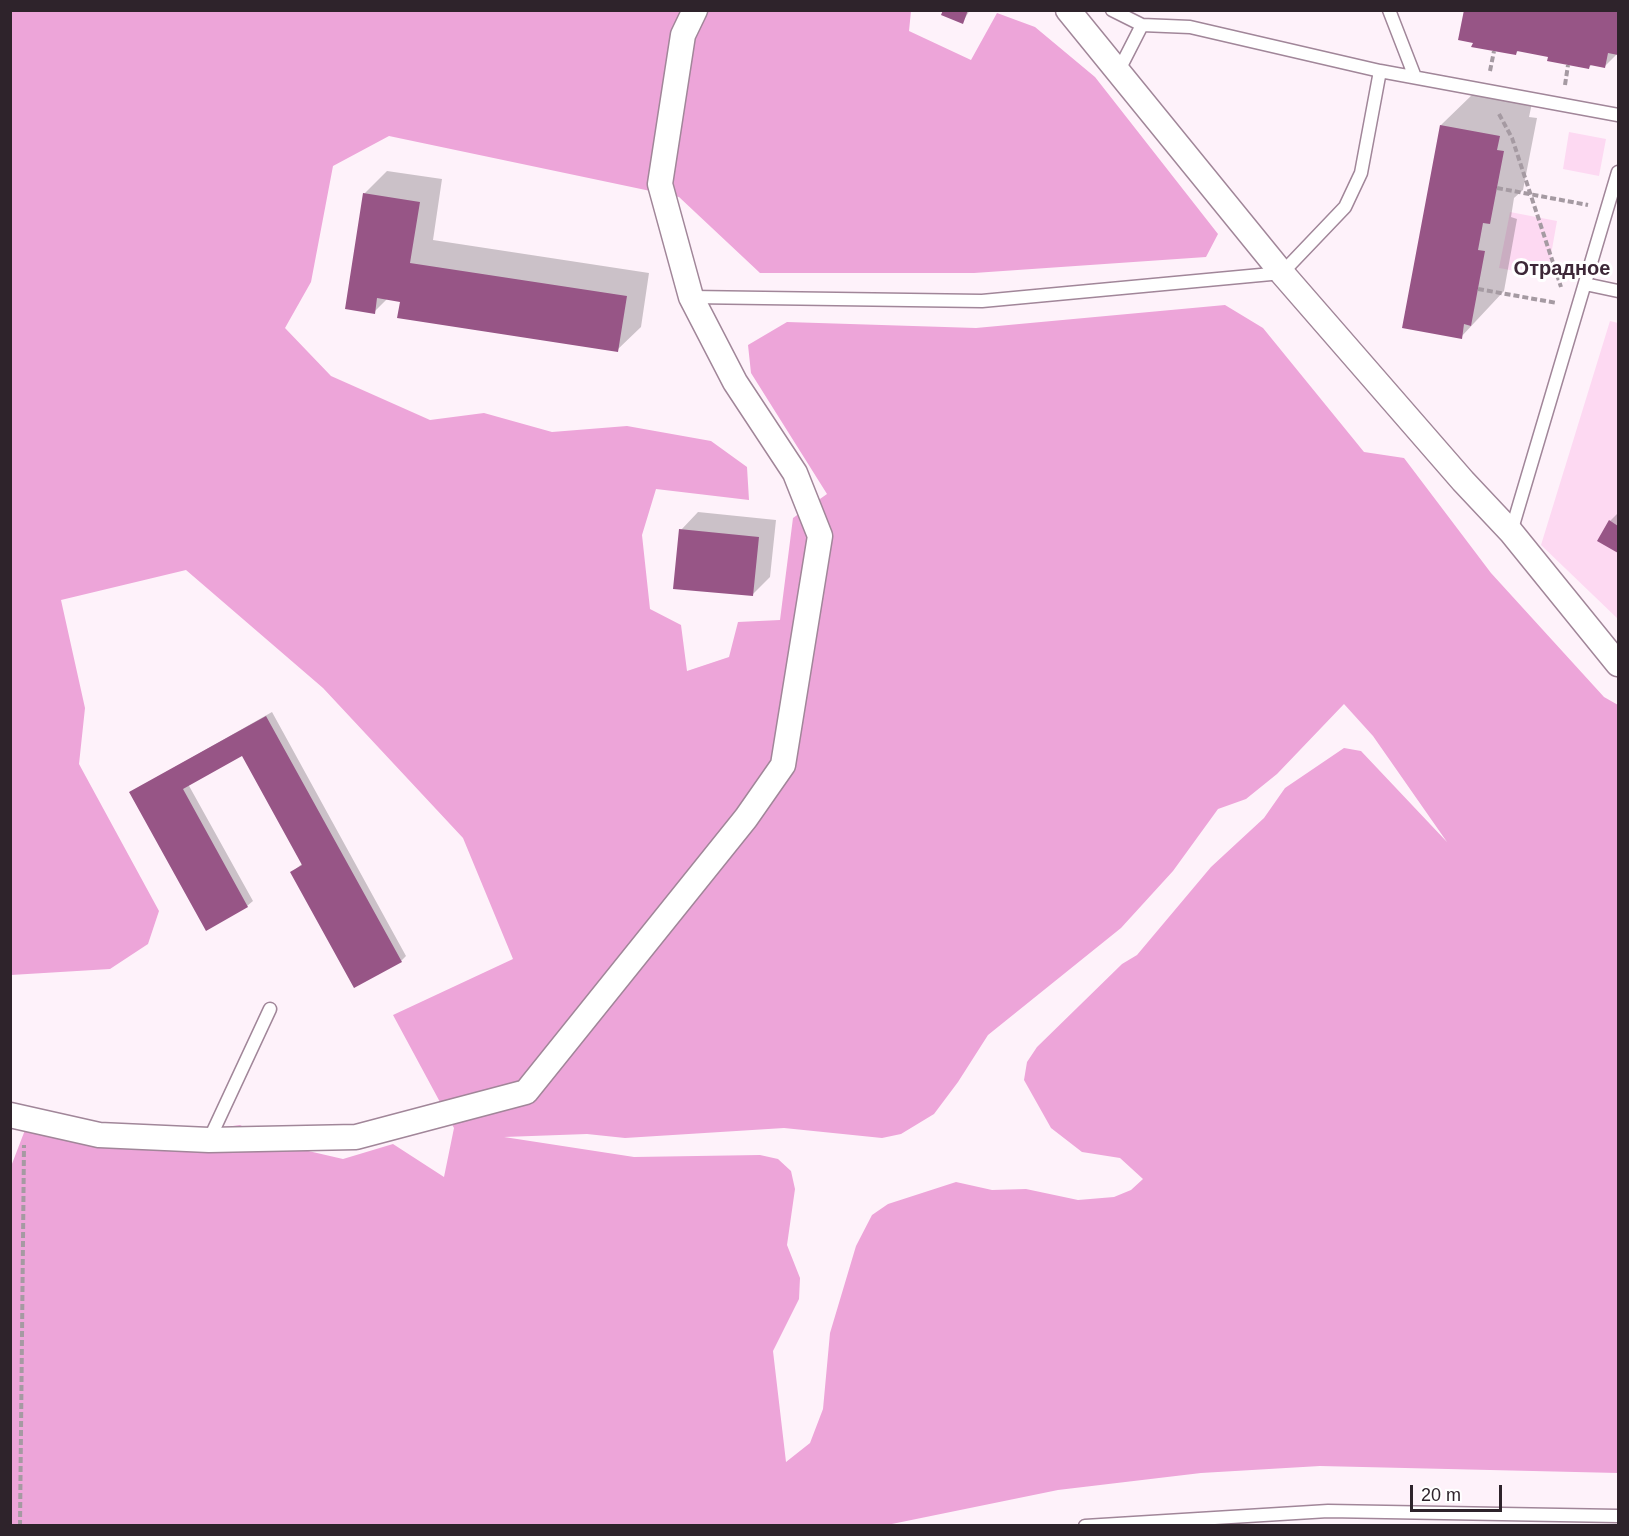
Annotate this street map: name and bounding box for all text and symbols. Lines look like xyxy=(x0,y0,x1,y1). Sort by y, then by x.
district label: Отрадное xyxy=(1514,257,1610,281)
scale bar xyxy=(1413,1473,1504,1511)
text: 20 m xyxy=(1421,1485,1461,1505)

